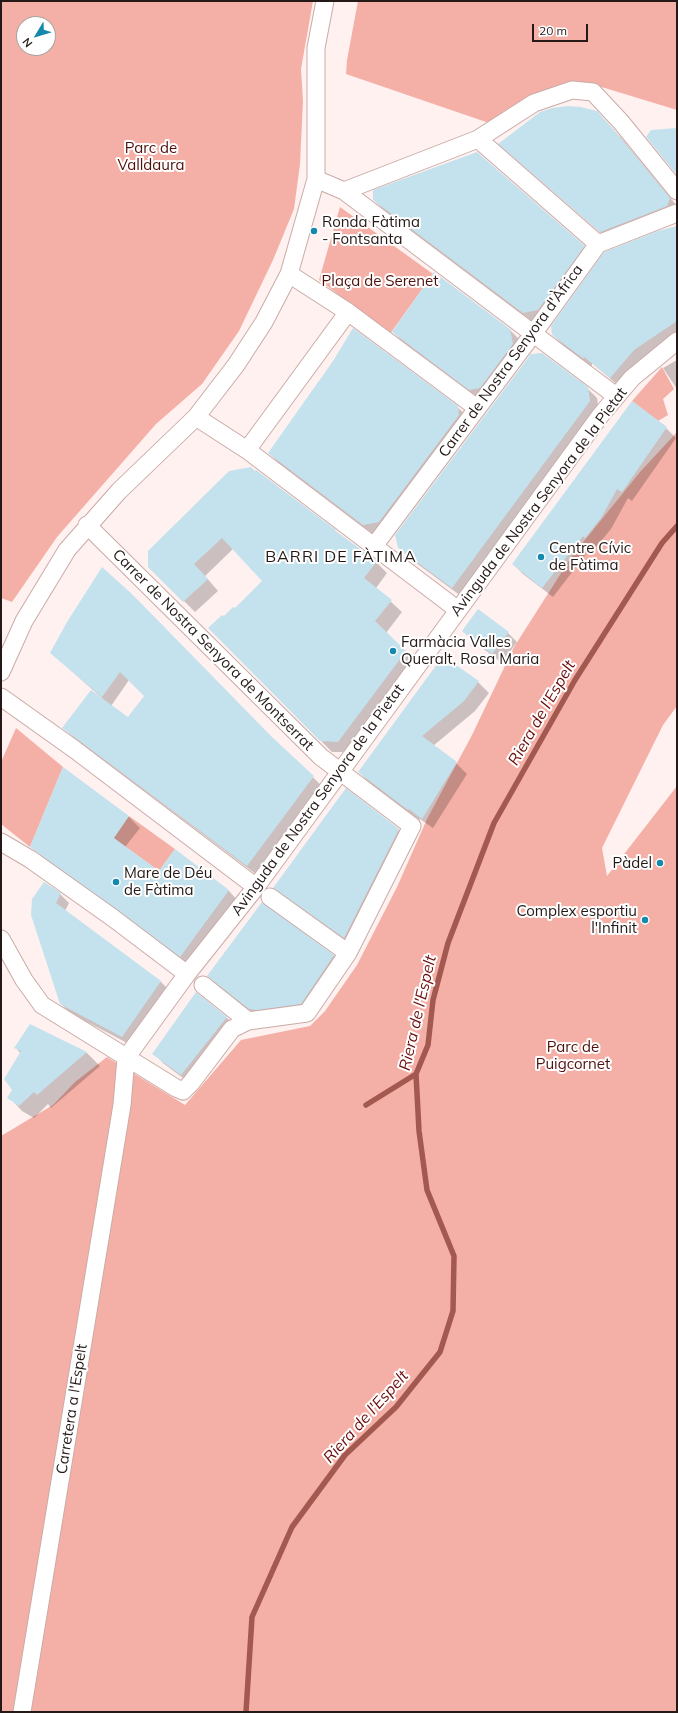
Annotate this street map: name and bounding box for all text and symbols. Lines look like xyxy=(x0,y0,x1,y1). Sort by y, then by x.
north arrow xyxy=(16,16,56,56)
scale bar xyxy=(534,16,590,42)
text: 20 m xyxy=(539,23,567,38)
text: N xyxy=(19,35,35,50)
park label: Parc de Valldaura xyxy=(118,139,184,174)
place label: Ronda Fàtima - Fontsanta xyxy=(322,213,420,248)
marker: Ronda Fàtima - Fontsanta xyxy=(309,226,319,236)
street label: Carrer de Nostra Senyora d'Àfrica xyxy=(435,261,587,461)
park label: Plaça de Serenet xyxy=(322,272,438,290)
street label: Avinguda de Nostra Senyora de la Pietat xyxy=(447,384,631,620)
place label: Centre Cívic de Fàtima xyxy=(549,539,631,574)
street label: Carrer de Nostra Senyora de Montserrat xyxy=(109,546,317,754)
district label: BARRI DE FÀTIMA xyxy=(265,547,417,567)
marker: Centre Cívic de Fàtima xyxy=(536,552,546,562)
place label: Farmàcia Valles Queralt, Rosa Maria xyxy=(401,633,539,668)
marker: Farmàcia Valles Queralt, Rosa Maria xyxy=(388,646,398,656)
water label: Riera de l'Espelt xyxy=(504,657,580,769)
street label: Avinguda de Nostra Senyora de la Pietat xyxy=(228,681,408,919)
place label: Pàdel xyxy=(613,854,652,872)
marker: Pàdel xyxy=(655,858,665,868)
place label: Mare de Déu de Fàtima xyxy=(124,864,212,899)
marker: Mare de Déu de Fàtima xyxy=(111,877,121,887)
place label: Complex esportiu l'Infinit xyxy=(516,902,637,937)
marker: Complex esportiu l'Infinit xyxy=(640,915,650,925)
water label: Riera de l'Espelt xyxy=(395,953,441,1073)
park label: Parc de Puigcornet xyxy=(536,1038,610,1073)
street label: Carretera a l'Espelt xyxy=(53,1343,91,1475)
water label: Riera de l'Espelt xyxy=(319,1367,413,1467)

